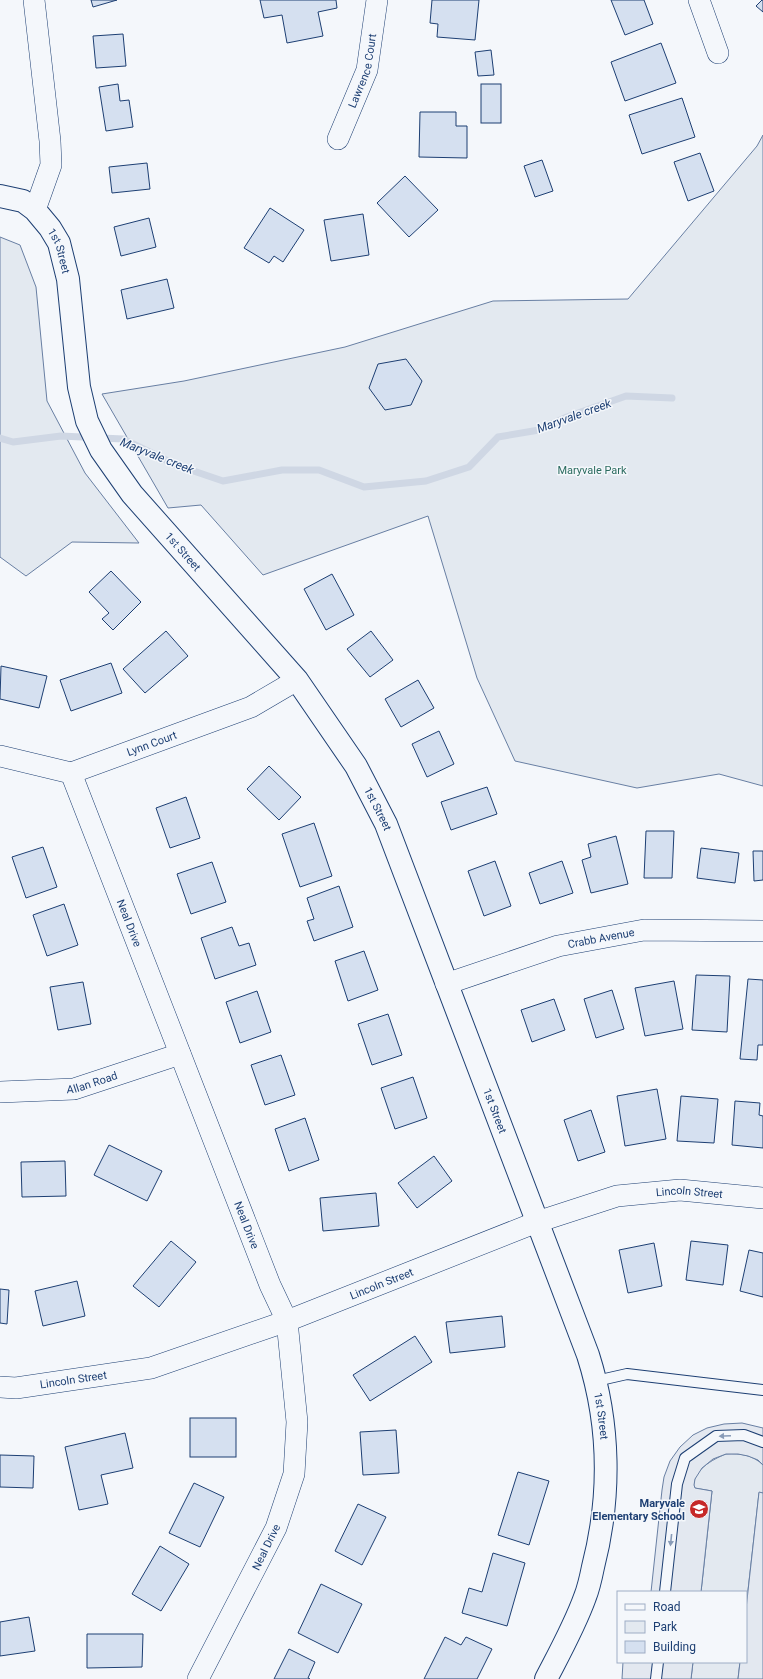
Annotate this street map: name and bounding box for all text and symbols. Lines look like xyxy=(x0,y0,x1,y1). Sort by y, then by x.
street label: Lawrence Court xyxy=(346,32,379,110)
street label: 1st Street xyxy=(45,226,72,275)
water label: Maryvale creek xyxy=(535,396,614,436)
water label: Maryvale creek xyxy=(118,435,197,478)
park label: Maryvale Park xyxy=(557,464,627,477)
street label: 1st Street xyxy=(162,530,203,574)
street label: Lynn Court xyxy=(125,729,179,759)
street label: 1st Street xyxy=(361,785,394,833)
street label: Neal Drive xyxy=(114,898,144,949)
street label: Crabb Avenue xyxy=(567,926,636,951)
street label: Allan Road xyxy=(66,1069,119,1096)
street label: 1st Street xyxy=(480,1086,509,1136)
street label: Lincoln Street xyxy=(655,1184,724,1201)
street label: Neal Drive xyxy=(231,1200,261,1251)
street label: Lincoln Street xyxy=(348,1265,416,1302)
street label: Lincoln Street xyxy=(39,1369,108,1391)
street label: 1st Street xyxy=(591,1391,610,1440)
one-way arrow xyxy=(718,1433,731,1439)
place label: Maryvale Elementary School xyxy=(592,1497,685,1523)
school or university icon: Maryvale Elementary School xyxy=(688,1498,710,1520)
street label: Neal Drive xyxy=(250,1522,283,1572)
one-way arrow xyxy=(668,1534,674,1546)
legend xyxy=(617,1591,747,1663)
text: Road xyxy=(653,1600,681,1614)
text: Park xyxy=(653,1620,678,1634)
text: Building xyxy=(653,1640,696,1654)

